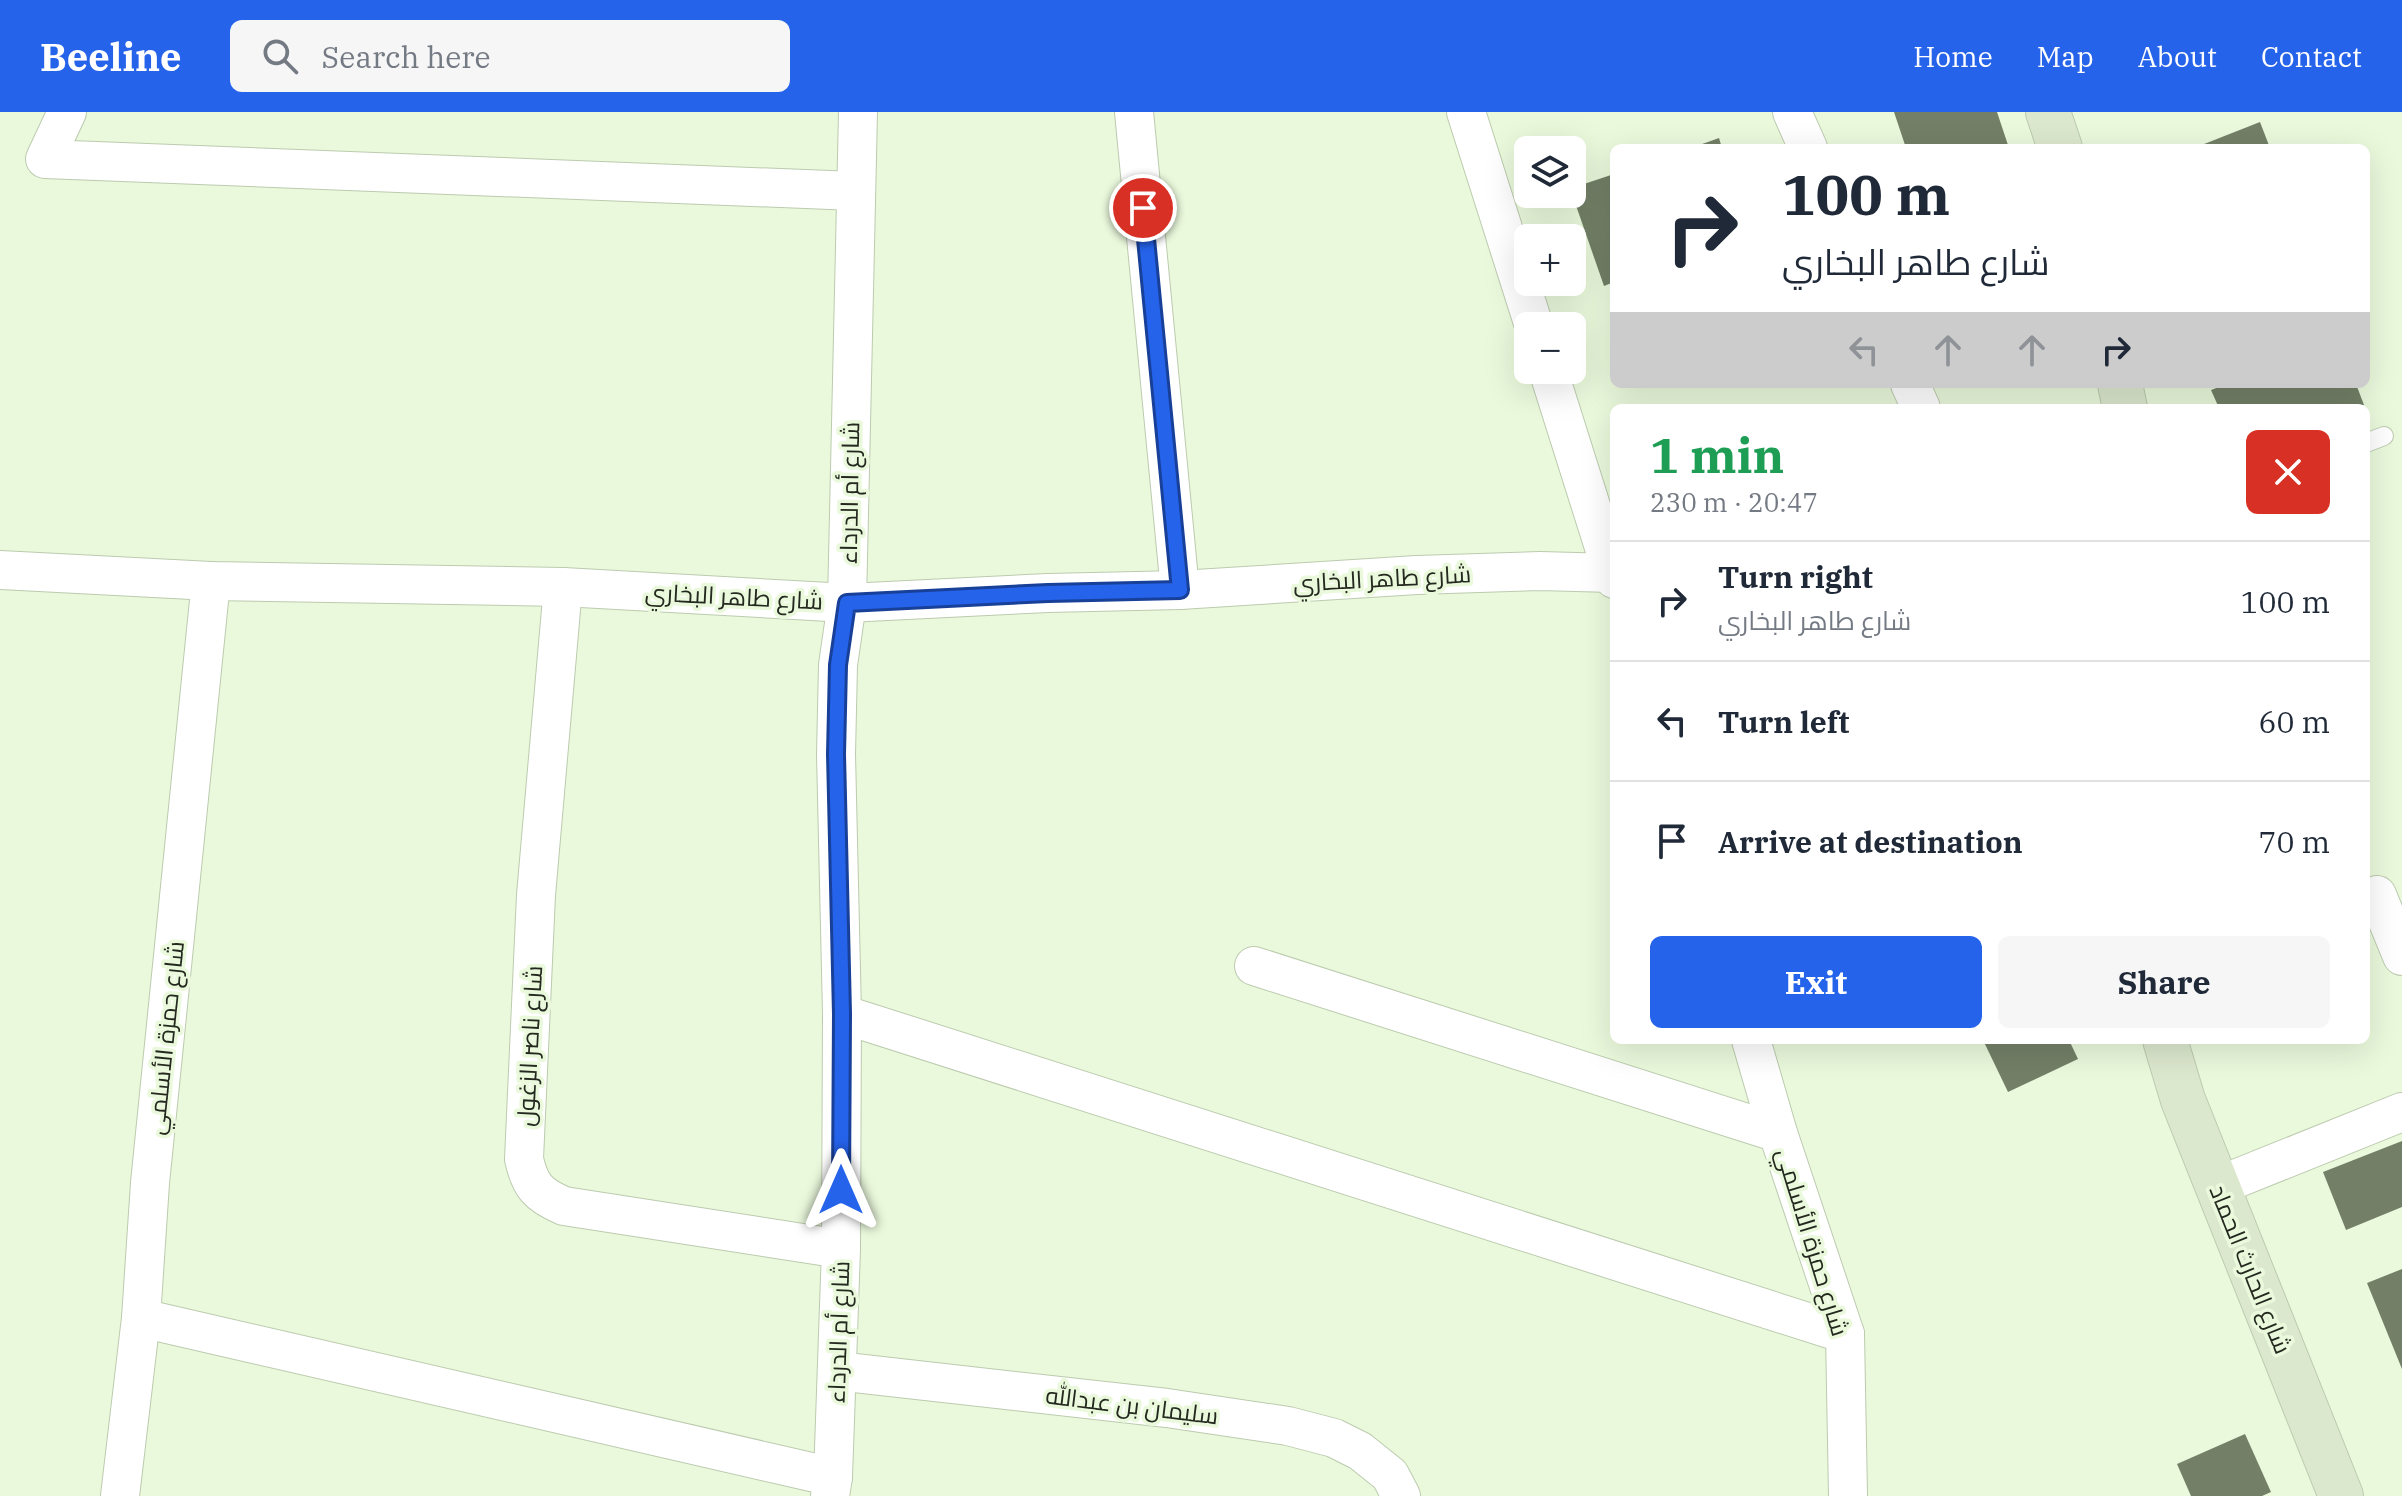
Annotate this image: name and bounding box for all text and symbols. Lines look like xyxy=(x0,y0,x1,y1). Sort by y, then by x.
search box xyxy=(230,20,790,92)
text: Beeline xyxy=(40,32,182,81)
icon: search xyxy=(258,34,302,78)
text: Search here xyxy=(322,37,491,76)
text: Home xyxy=(1913,38,1993,75)
text: Map xyxy=(2037,38,2094,75)
text: About xyxy=(2138,38,2217,75)
text: Contact xyxy=(2261,38,2362,75)
map controls xyxy=(1514,136,1586,384)
button: layers xyxy=(1514,136,1586,208)
text: 100 m xyxy=(1782,158,1950,230)
pin xyxy=(1109,174,1177,242)
icon: right xyxy=(1650,176,1754,280)
icon: arrive xyxy=(1121,186,1165,230)
button: + xyxy=(1514,224,1586,296)
text: شارع طاهر البخاري xyxy=(1782,238,2049,285)
button: − xyxy=(1514,312,1586,384)
icon: left xyxy=(1842,328,1886,372)
icon: ahead xyxy=(1926,328,1970,372)
icon: ahead xyxy=(2010,328,2054,372)
icon: right xyxy=(2094,328,2138,372)
street label: شارع أم الدرداء xyxy=(832,422,867,564)
text: 1 min xyxy=(1650,424,1784,486)
button: close xyxy=(2246,430,2330,514)
text: 230 m · 20:47 xyxy=(1650,485,1818,519)
street label: شارع طاهر البخاري xyxy=(1292,557,1472,602)
text: Turn right xyxy=(1718,557,1873,596)
street label: شارع طاهر البخاري xyxy=(644,575,824,620)
icon: right xyxy=(1650,579,1694,623)
text: 100 m xyxy=(2240,582,2330,621)
text: شارع طاهر البخاري xyxy=(1718,603,1911,637)
icon: left xyxy=(1650,699,1694,743)
text: Turn left xyxy=(1718,702,1850,741)
text: 60 m xyxy=(2258,702,2330,741)
icon: arrive xyxy=(1650,819,1694,863)
text: Arrive at destination xyxy=(1718,822,2023,861)
text: 70 m xyxy=(2258,822,2330,861)
button: Exit xyxy=(1650,936,1982,1028)
button: Share xyxy=(1998,936,2330,1028)
street label: شارع حمزة الأسلمي xyxy=(139,939,195,1137)
street label: شارع ناصر الزغول xyxy=(509,965,550,1128)
street label: شارع حمزة الأسلمي xyxy=(1765,1144,1857,1341)
position arrow xyxy=(799,1148,883,1232)
street label: شارع الحارث الحماد xyxy=(2202,1180,2300,1359)
street label: شارع أم الدرداء xyxy=(820,1260,857,1404)
street label: سليمان بن عبدالله xyxy=(1044,1379,1220,1431)

